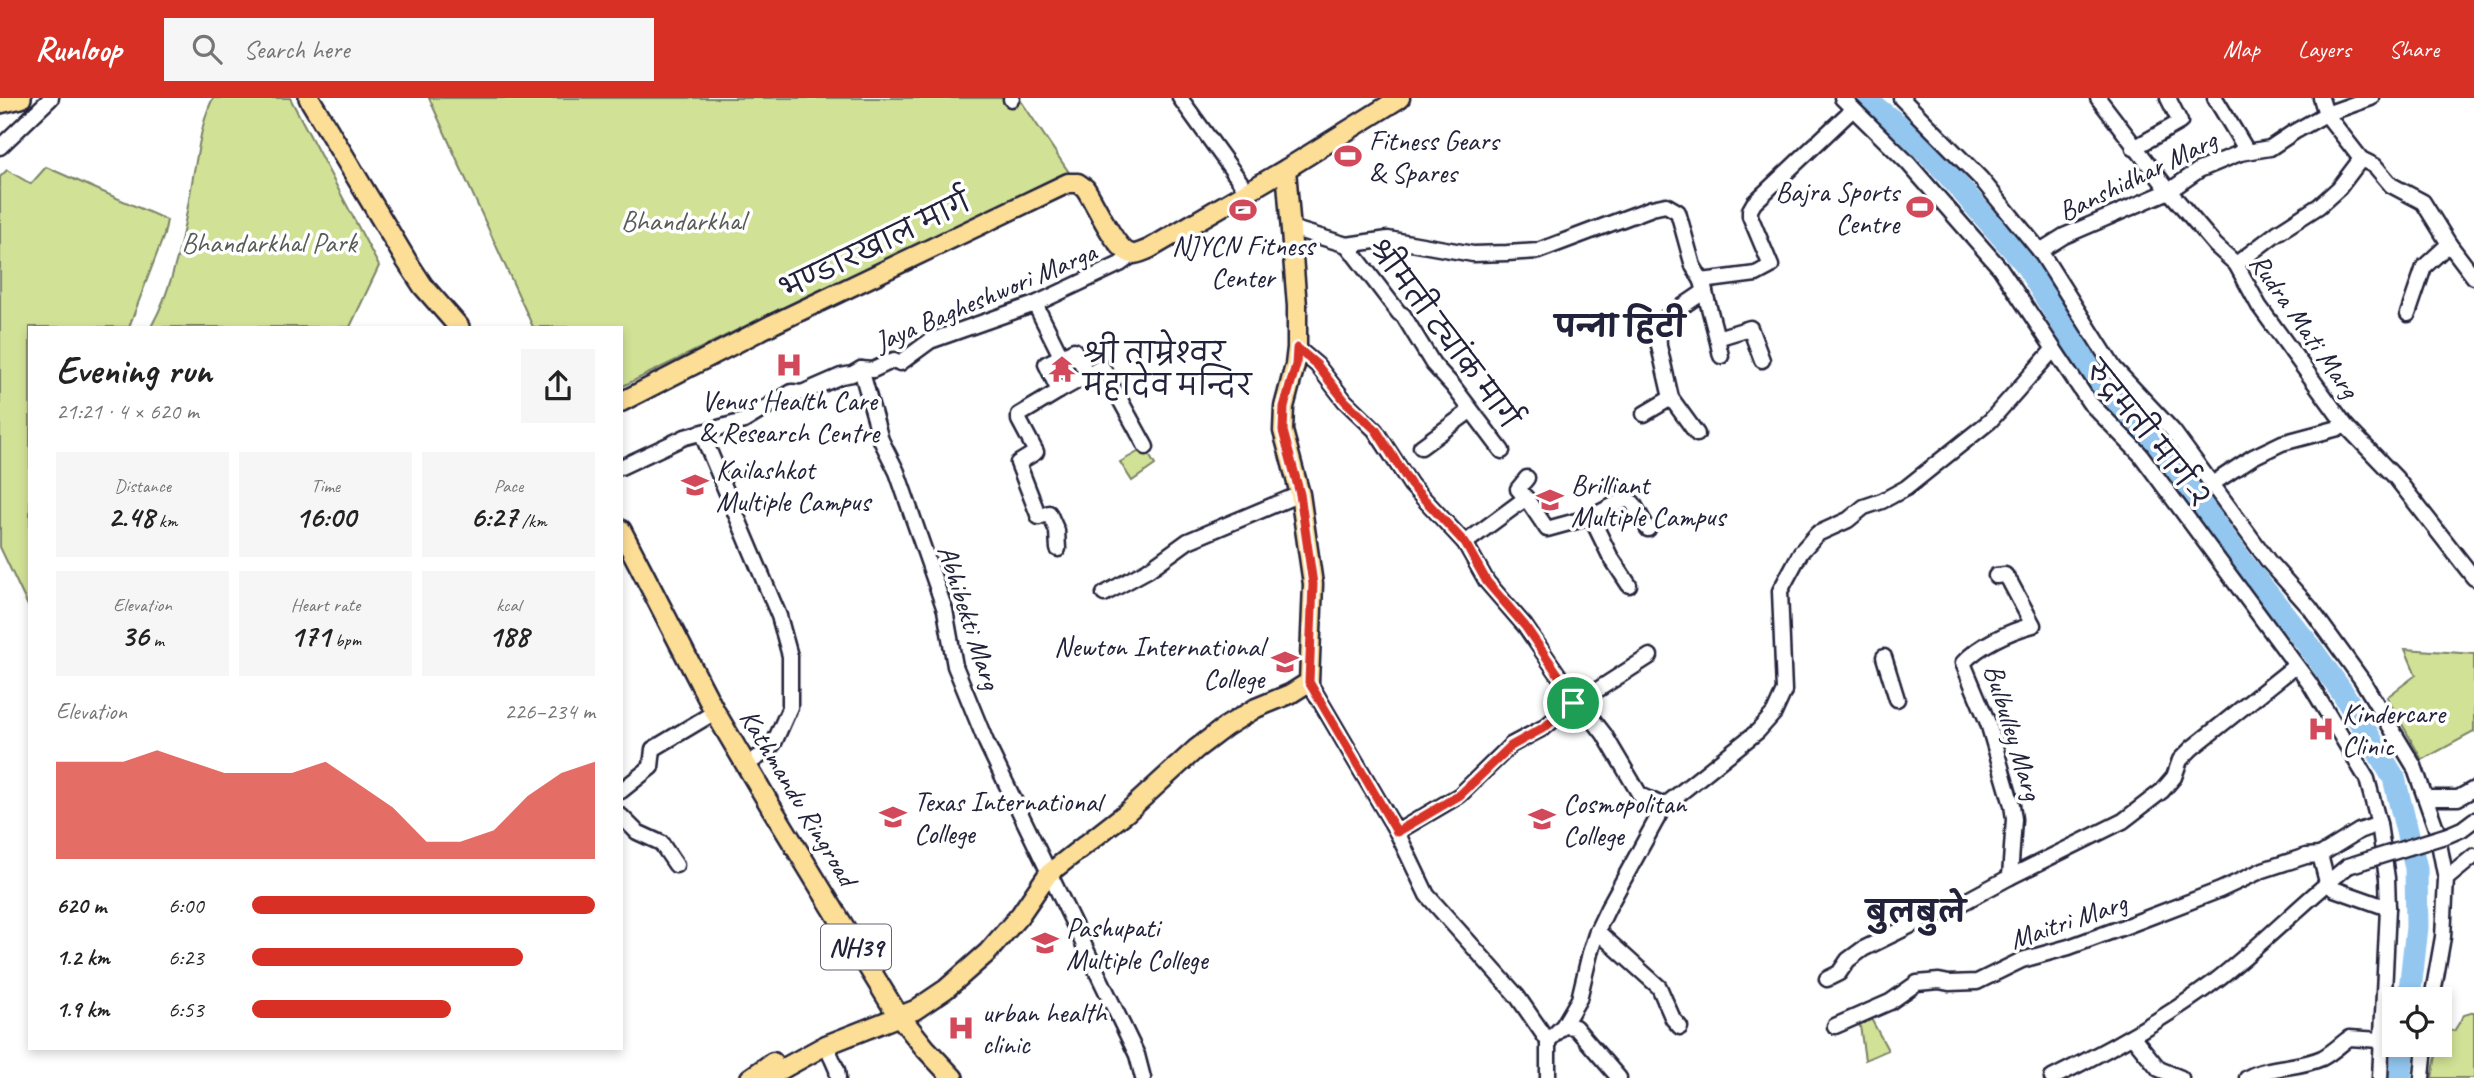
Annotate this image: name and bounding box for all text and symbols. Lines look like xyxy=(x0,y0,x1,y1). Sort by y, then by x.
search box xyxy=(164,18,654,81)
text: Runloop xyxy=(35,28,122,70)
icon: search xyxy=(188,30,226,68)
text: Search here xyxy=(244,33,349,66)
text: Map xyxy=(2223,34,2260,64)
text: Layers xyxy=(2298,34,2351,64)
text: Share xyxy=(2389,34,2439,64)
street label: Banshidhar Marg xyxy=(2053,121,2224,229)
place label: Fitness Gears & Spares xyxy=(1369,123,1501,190)
sports icon: Fitness Gears & Spares xyxy=(1333,141,1363,171)
place label: Bajra Sports Centre xyxy=(1775,174,1901,241)
street label: भण्डारखाल मार्ग xyxy=(772,179,978,307)
sports icon: Bajra Sports Centre xyxy=(1905,192,1935,222)
sports icon: NJYCN Fitness Center xyxy=(1228,195,1258,225)
park label: Bhandarkhal xyxy=(621,203,750,238)
park label: Bhandarkhal Park xyxy=(181,225,358,260)
place label: NJYCN Fitness Center xyxy=(1172,228,1317,295)
street label: श्रीमती ट्यांक मार्ग xyxy=(1361,228,1532,437)
street label: Jaya Bagheshwori Marga xyxy=(867,233,1103,360)
street label: Rudra Mati Marg xyxy=(2242,246,2368,406)
district label: पन्ना हिटी xyxy=(1552,303,1688,346)
place label: श्री ताम्रेश्वर महादेव मन्दिर xyxy=(1081,329,1253,403)
text: Evening run xyxy=(56,347,212,394)
button: share xyxy=(521,349,595,423)
street label: रुद्रमती मार्ग-२ xyxy=(2077,349,2221,513)
hospital icon: Venus Health Care & Research Centre xyxy=(774,350,804,380)
temple icon: श्री ताम्रेश्वर महादेव मन्दिर xyxy=(1047,354,1077,384)
place label: Venus Health Care & Research Centre xyxy=(699,383,881,450)
text: 21:21 · 4 × 620 m xyxy=(56,397,199,426)
place label: Kailashkot Multiple Campus xyxy=(716,452,872,519)
place label: Brilliant Multiple Campus xyxy=(1571,467,1727,534)
school or university icon: Kailashkot Multiple Campus xyxy=(680,470,710,500)
text: Distance xyxy=(114,474,171,498)
text: Time xyxy=(311,474,340,498)
text: Pace xyxy=(494,474,523,498)
school or university icon: Brilliant Multiple Campus xyxy=(1535,485,1565,515)
text: 2.48 xyxy=(108,498,154,536)
text: 16:00 xyxy=(295,498,356,536)
text: 6:27 xyxy=(470,498,517,536)
text: km xyxy=(154,509,177,533)
text: /km xyxy=(517,509,547,533)
street label: Abhibekti Marg xyxy=(930,541,1010,695)
text: Elevation xyxy=(113,593,172,617)
text: Heart rate xyxy=(291,593,360,617)
text: kcal xyxy=(496,593,521,617)
text: 36 xyxy=(121,617,149,655)
text: 171 xyxy=(290,617,330,655)
text: 188 xyxy=(488,617,529,655)
text: m xyxy=(149,628,164,652)
text: bpm xyxy=(330,628,361,652)
place label: Newton International College xyxy=(1054,629,1269,696)
school or university icon: Newton International College xyxy=(1270,647,1300,677)
street label: Bulbulley Marg xyxy=(1976,660,2051,805)
pin xyxy=(1543,673,1603,733)
icon: arrive xyxy=(1554,684,1592,722)
place label: Kindercare Clinic xyxy=(2342,696,2447,763)
text: Elevation xyxy=(56,697,127,726)
text: 226–234 m xyxy=(504,697,595,726)
street label: Kathmandu Ringroad xyxy=(732,703,867,895)
hospital icon: Kindercare Clinic xyxy=(2306,714,2336,744)
place label: Texas International College xyxy=(914,784,1107,851)
place label: Cosmopolitan College xyxy=(1563,786,1688,853)
school or university icon: Texas International College xyxy=(878,802,908,832)
school or university icon: Cosmopolitan College xyxy=(1527,804,1557,834)
street label: Maitri Marg xyxy=(2005,884,2132,957)
district label: बुलबुले xyxy=(1863,888,1968,936)
text: 620 m xyxy=(56,891,106,920)
text: 6:00 xyxy=(168,891,204,920)
place label: Pashupati Multiple College xyxy=(1066,910,1210,977)
road number: NH39 xyxy=(821,925,891,970)
school or university icon: Pashupati Multiple College xyxy=(1030,928,1060,958)
text: 1.2 km xyxy=(56,943,110,972)
text: 6:23 xyxy=(168,943,204,972)
map controls xyxy=(2382,987,2452,1057)
button: locate xyxy=(2382,987,2452,1057)
text: 1.9 km xyxy=(56,995,109,1024)
text: 6:53 xyxy=(168,995,204,1024)
place label: urban health clinic xyxy=(982,995,1109,1062)
hospital icon: urban health clinic xyxy=(946,1013,976,1043)

